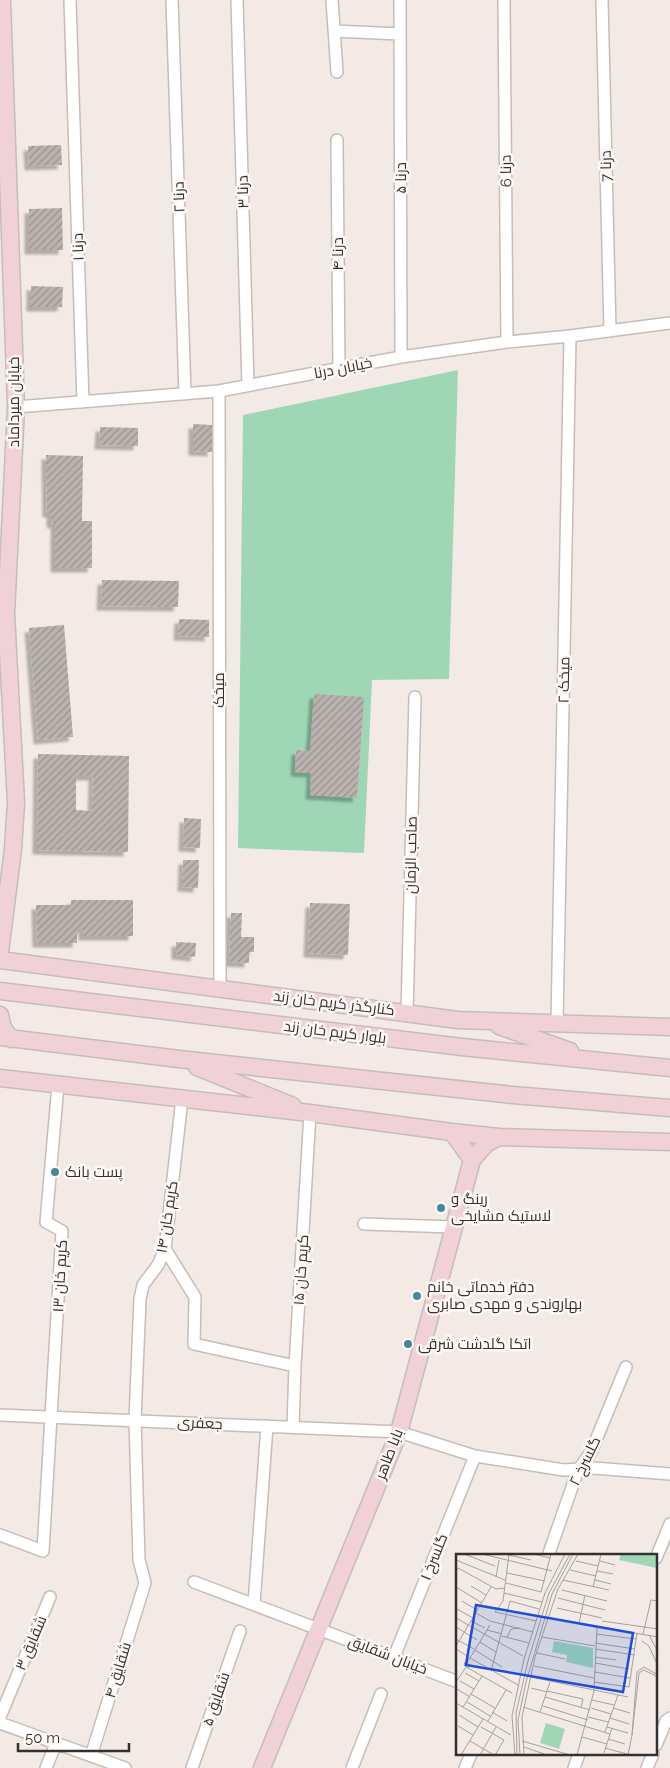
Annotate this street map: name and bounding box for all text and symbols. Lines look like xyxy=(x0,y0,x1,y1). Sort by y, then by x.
street label: درنا 7 xyxy=(597,150,615,182)
street label: درنا 6 xyxy=(497,155,515,187)
street label: درنا ۵ xyxy=(392,162,410,194)
street label: درنا ۳ xyxy=(233,175,253,209)
street label: درنا ۲ xyxy=(169,181,189,213)
street label: درنا ۱ xyxy=(69,233,87,261)
street label: درنا ۴ xyxy=(329,237,347,271)
street label: خیابان درنا xyxy=(312,354,374,383)
street label: خیابان میرداماد xyxy=(5,357,24,447)
street label: میخک ۲ xyxy=(555,656,573,704)
street label: میخک xyxy=(210,672,228,708)
street label: صاحب الزمان xyxy=(401,816,422,894)
street label: کنارگذر کریم خان زند xyxy=(272,987,396,1020)
street label: بلوار کریم خان زند xyxy=(283,1017,387,1048)
place label: پست بانک xyxy=(65,1163,123,1182)
marker: پست بانک xyxy=(49,1166,61,1178)
street label: کریم خان ۱۴ xyxy=(152,1180,183,1254)
place label: رینگ و لاستیک مشایخی xyxy=(451,1190,551,1226)
marker: رینگ و لاستیک مشایخی xyxy=(435,1202,447,1214)
street label: کریم خان ۱۵ xyxy=(290,1234,313,1306)
street label: کریم خان ۱۳ xyxy=(49,1239,72,1313)
place label: دفتر خدماتی خانم بهاروندی و مهدی صابری xyxy=(427,1278,582,1314)
marker: دفتر خدماتی خانم بهاروندی و مهدی صابری xyxy=(411,1290,423,1302)
place label: اتکا گلدشت شرقی xyxy=(418,1335,531,1354)
marker: اتکا گلدشت شرقی xyxy=(402,1338,414,1350)
street label: جعفری xyxy=(177,1413,223,1434)
street label: بابا طاهر xyxy=(371,1426,407,1483)
street label: گلسرخ ۲ xyxy=(565,1434,606,1489)
street label: گلسرخ ۱ xyxy=(416,1531,453,1584)
inset map xyxy=(456,1554,658,1756)
street label: شقایق ۳ xyxy=(11,1613,51,1674)
street label: خیابان شقایق xyxy=(346,1632,430,1679)
street label: شقایق ۴ xyxy=(101,1640,136,1700)
street label: شقایق ۵ xyxy=(198,1670,235,1729)
scale bar xyxy=(18,1720,129,1752)
text: 50 m xyxy=(25,1729,60,1747)

